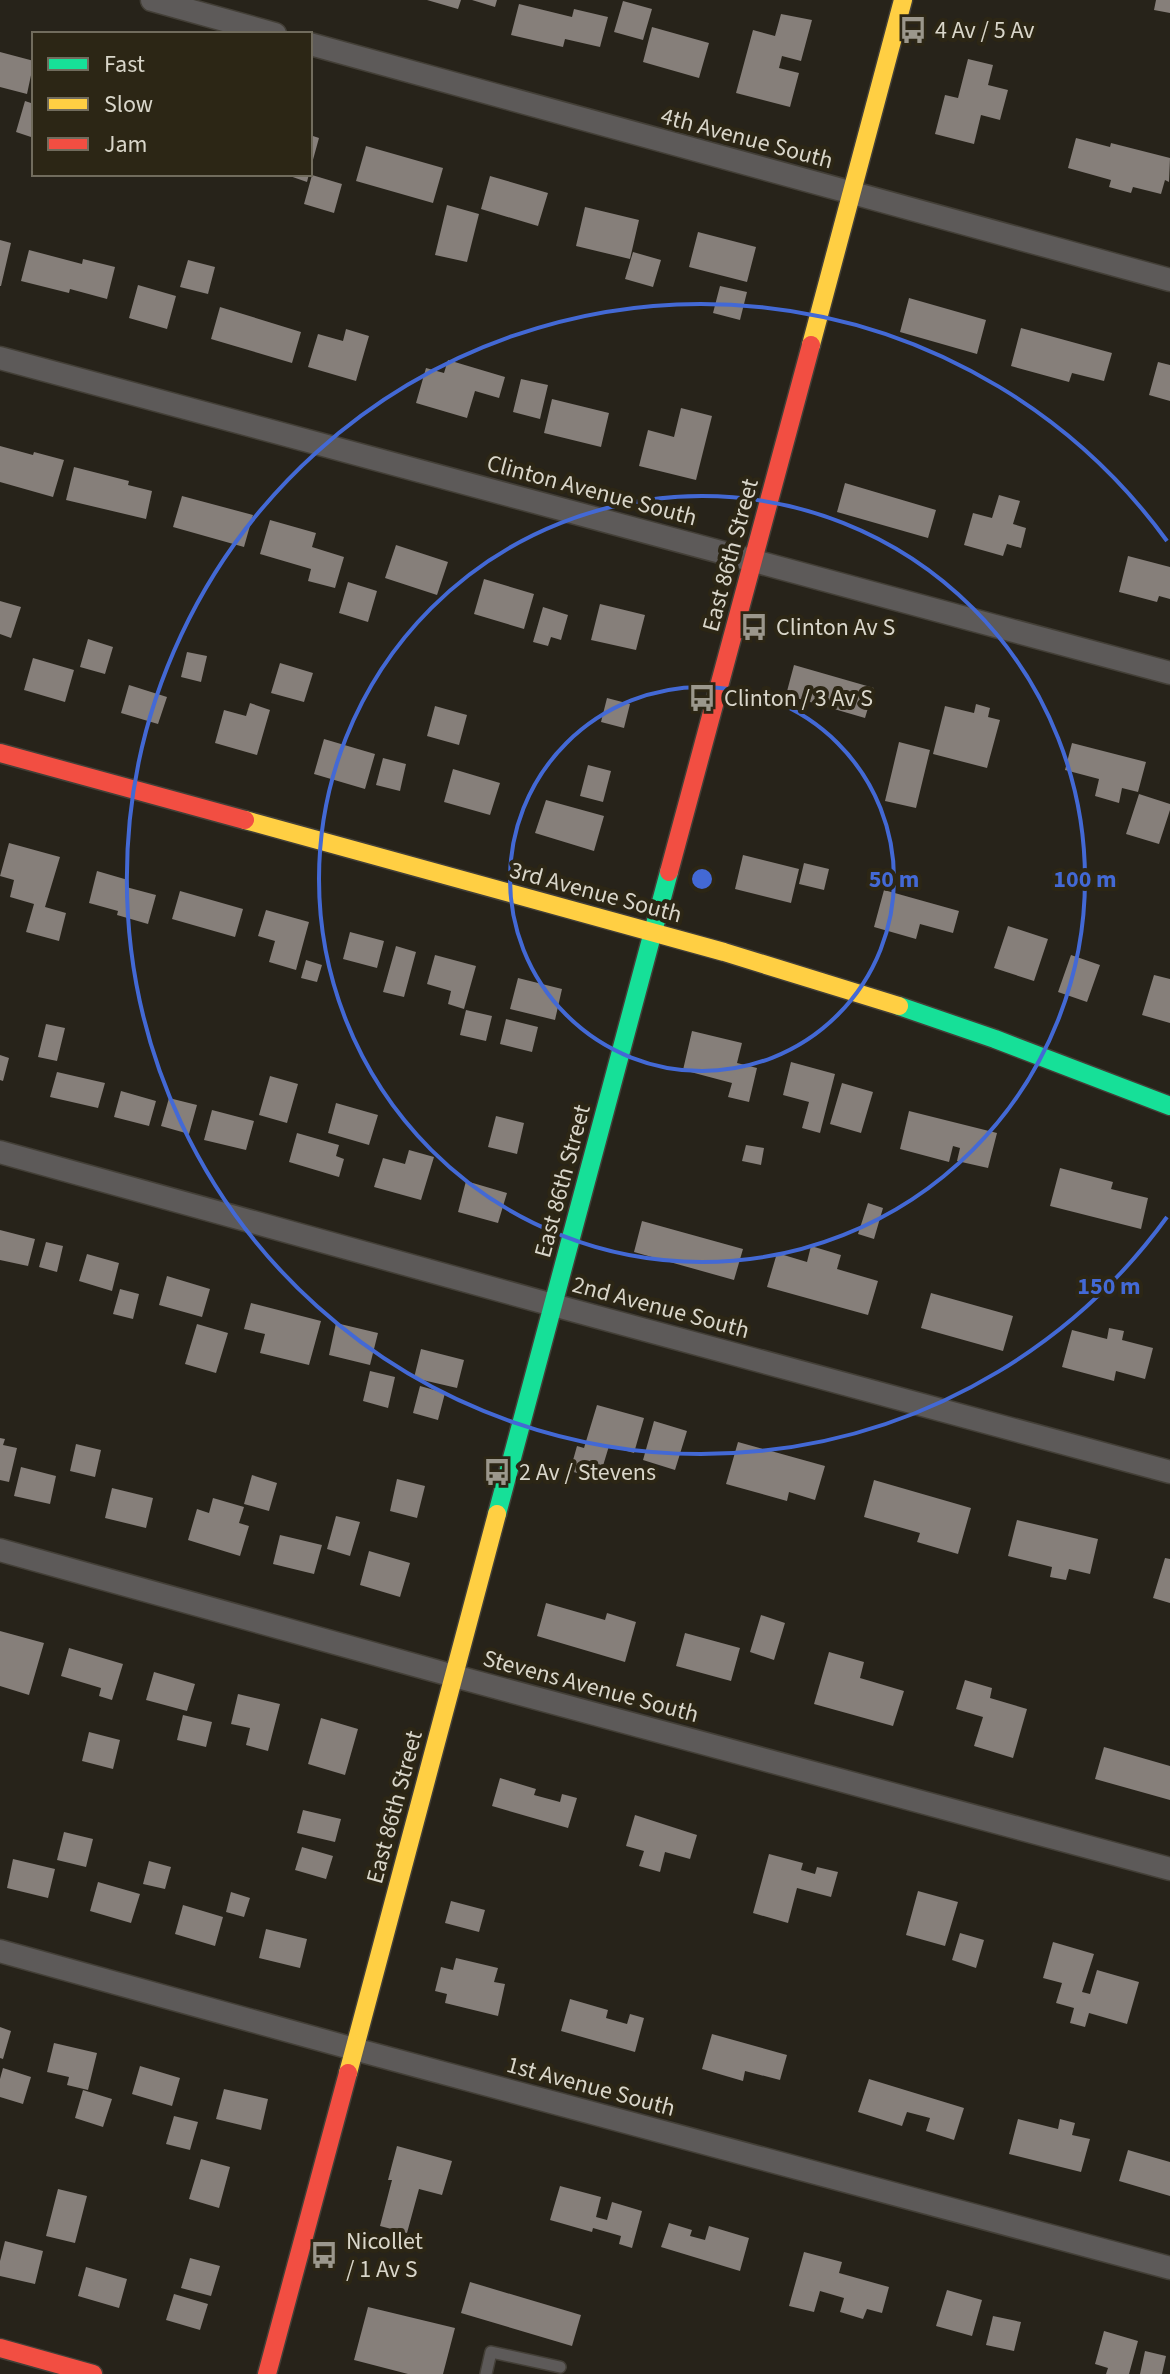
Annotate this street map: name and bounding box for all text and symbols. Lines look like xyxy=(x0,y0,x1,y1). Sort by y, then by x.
place label: 4 Av / 5 Av xyxy=(935,13,1035,48)
bus stop icon: 4 Av / 5 Av xyxy=(898,15,928,45)
legend xyxy=(32,32,312,176)
text: Fast xyxy=(104,47,145,82)
text: Slow xyxy=(104,87,153,122)
street label: 4th Avenue South xyxy=(657,99,837,178)
text: Jam xyxy=(104,127,148,162)
street label: Clinton Avenue South xyxy=(483,446,701,535)
street label: East 86th Street xyxy=(693,475,768,636)
place label: Clinton Av S xyxy=(776,610,895,645)
bus stop icon: Clinton Av S xyxy=(739,612,769,642)
place label: Clinton / 3 Av S xyxy=(724,681,873,716)
bus stop icon: Clinton / 3 Av S xyxy=(687,683,717,713)
street label: 3rd Avenue South xyxy=(506,853,686,932)
text: 50 m xyxy=(869,862,919,897)
text: 100 m xyxy=(1053,862,1117,897)
centre of rings xyxy=(688,865,716,893)
street label: East 86th Street xyxy=(525,1101,600,1262)
street label: 2nd Avenue South xyxy=(568,1267,753,1348)
text: 150 m xyxy=(1077,1269,1141,1304)
place label: 2 Av / Stevens xyxy=(519,1455,656,1490)
bus stop icon: 2 Av / Stevens xyxy=(482,1457,512,1487)
street label: Stevens Avenue South xyxy=(479,1641,703,1732)
street label: East 86th Street xyxy=(357,1727,432,1888)
street label: 1st Avenue South xyxy=(503,2047,679,2126)
place label: Nicollet / 1 Av S xyxy=(346,2224,423,2287)
bus stop icon: Nicollet / 1 Av S xyxy=(309,2240,339,2270)

